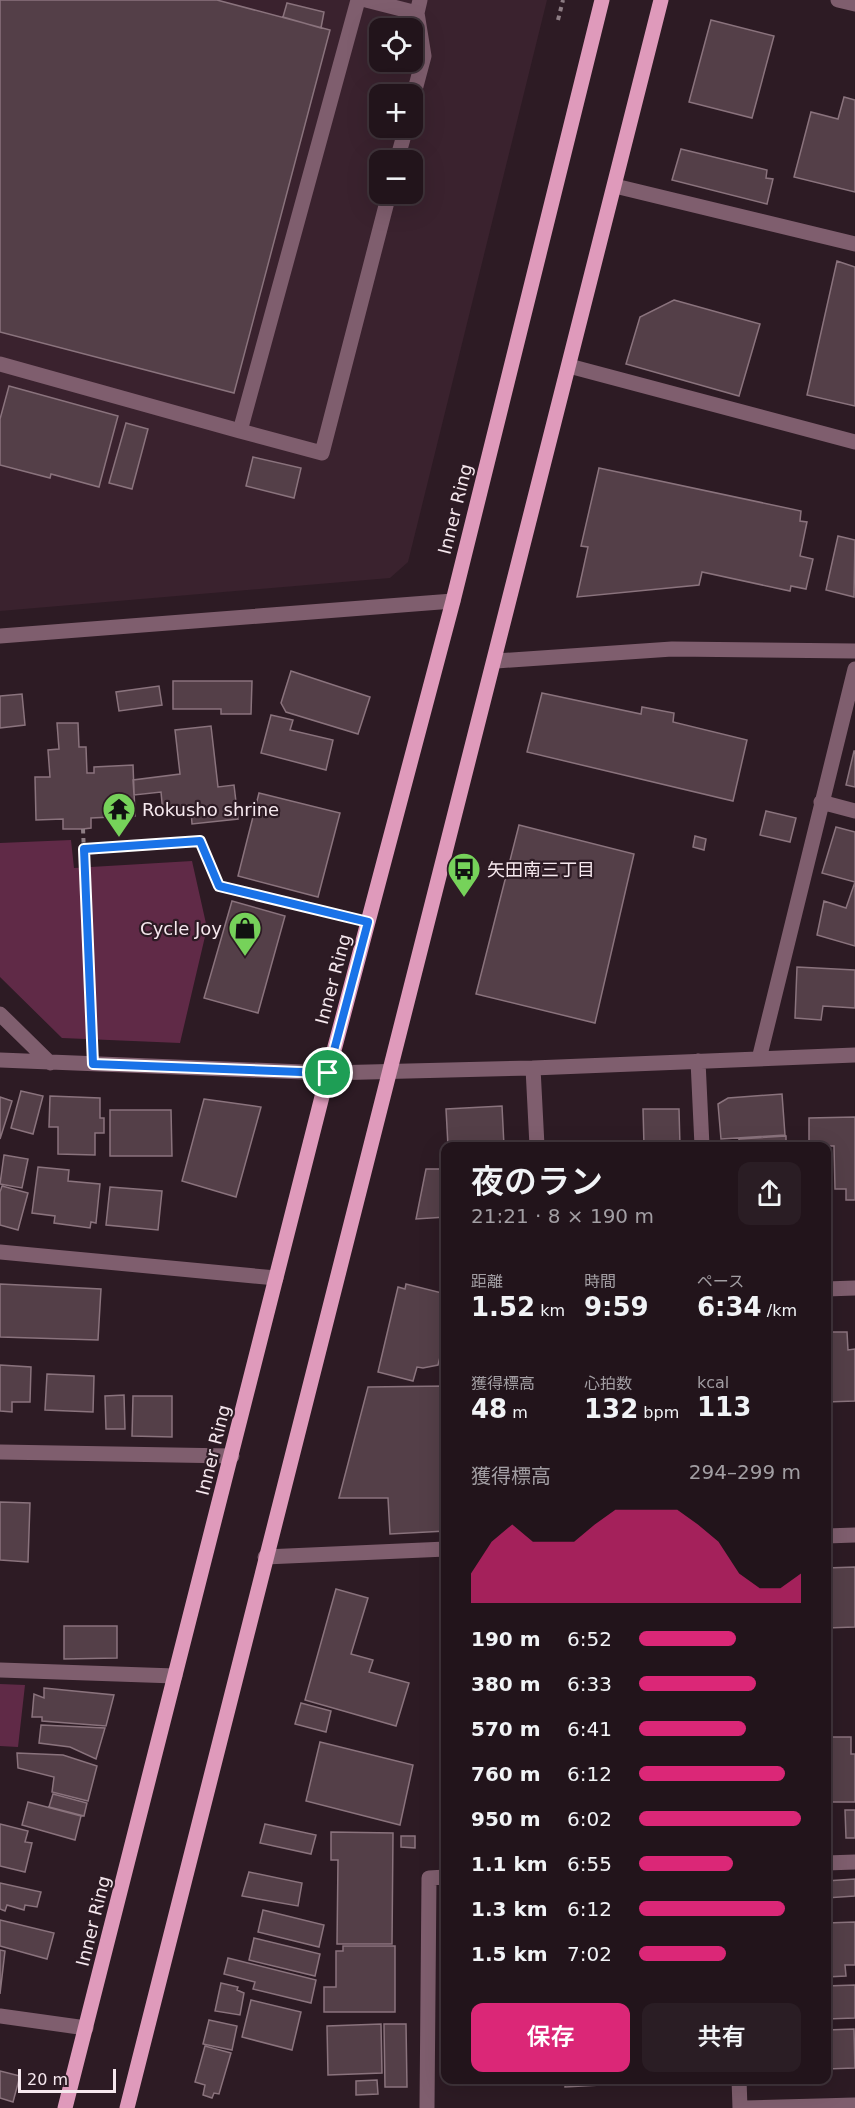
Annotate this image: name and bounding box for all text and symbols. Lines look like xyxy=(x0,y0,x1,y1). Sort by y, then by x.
map controls xyxy=(369,18,423,204)
button: locate xyxy=(369,18,423,72)
button: + xyxy=(369,84,423,138)
button: − xyxy=(369,150,423,204)
street label: Inner Ring xyxy=(434,462,476,556)
temple icon: Rokusho shrine xyxy=(101,791,137,838)
place label: Rokusho shrine xyxy=(142,799,279,820)
bus stop icon: 矢田南三丁目 xyxy=(446,851,482,898)
place label: 矢田南三丁目 xyxy=(487,859,595,880)
shop icon: Cycle Joy xyxy=(227,910,263,957)
place label: Cycle Joy xyxy=(140,918,222,939)
street label: Inner Ring xyxy=(311,932,355,1026)
pin xyxy=(302,1047,353,1098)
icon: arrive xyxy=(311,1056,344,1089)
text: 夜のラン xyxy=(471,1162,603,1201)
button: share xyxy=(738,1162,801,1225)
text: 21:21 · 8 × 190 m xyxy=(471,1204,654,1228)
text: 距離 xyxy=(471,1272,503,1291)
text: 時間 xyxy=(584,1272,616,1291)
text: ペース xyxy=(697,1272,744,1291)
text: 1.52 xyxy=(471,1292,535,1322)
text: 9:59 xyxy=(584,1292,649,1322)
text: 6:34 xyxy=(697,1292,762,1322)
text: km xyxy=(535,1301,565,1320)
text: /km xyxy=(762,1301,797,1320)
text: kcal xyxy=(697,1373,729,1392)
text: 獲得標高 xyxy=(471,1374,535,1393)
text: 心拍数 xyxy=(584,1374,632,1393)
text: 113 xyxy=(697,1392,751,1422)
text: 48 xyxy=(471,1394,507,1424)
text: 132 xyxy=(584,1394,638,1424)
street label: Inner Ring xyxy=(192,1403,234,1497)
text: m xyxy=(507,1403,528,1422)
text: bpm xyxy=(638,1403,679,1422)
text: 294–299 m xyxy=(689,1460,801,1484)
text: 獲得標高 xyxy=(471,1464,551,1488)
text: 190 m xyxy=(471,1627,541,1651)
text: 6:52 xyxy=(567,1627,612,1651)
text: 380 m xyxy=(471,1672,541,1696)
text: 6:33 xyxy=(567,1672,612,1696)
text: 570 m xyxy=(471,1717,541,1741)
text: 6:41 xyxy=(567,1717,612,1741)
text: 760 m xyxy=(471,1762,541,1786)
text: 6:12 xyxy=(567,1762,612,1786)
text: 950 m xyxy=(471,1807,541,1831)
text: 6:02 xyxy=(567,1807,612,1831)
text: 1.1 km xyxy=(471,1852,548,1876)
text: 6:55 xyxy=(567,1852,612,1876)
street label: Inner Ring xyxy=(72,1874,114,1968)
text: 1.3 km xyxy=(471,1897,548,1921)
text: 6:12 xyxy=(567,1897,612,1921)
text: 1.5 km xyxy=(471,1942,548,1966)
text: 7:02 xyxy=(567,1942,612,1966)
button: 保存 xyxy=(471,2003,630,2072)
button: 共有 xyxy=(642,2003,801,2072)
scale bar xyxy=(18,2066,116,2094)
text: 20 m xyxy=(27,2070,68,2089)

